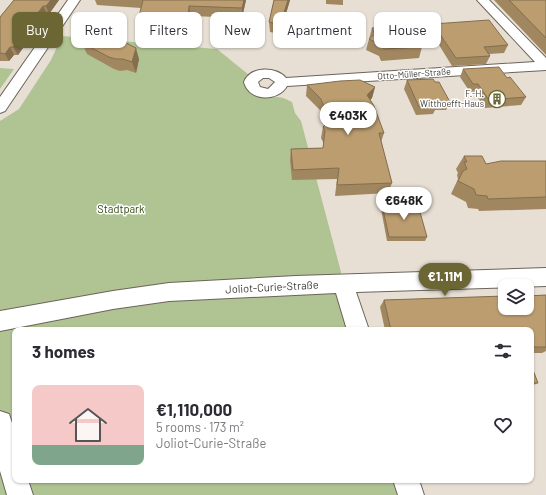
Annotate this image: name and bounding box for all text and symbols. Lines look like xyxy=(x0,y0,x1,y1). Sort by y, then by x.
chip: Buy xyxy=(12,12,63,48)
chip: Rent xyxy=(71,12,127,48)
chip: Filters xyxy=(135,12,202,48)
chip: New xyxy=(210,12,265,48)
chip: Apartment xyxy=(273,12,366,48)
chip: House xyxy=(374,12,441,48)
street label: Otto-Müller-Straße xyxy=(377,65,451,82)
place label: F.-H. Witthoefft-Haus xyxy=(420,88,484,109)
building icon: F.-H. Witthoefft-Haus xyxy=(487,89,507,109)
pin: €403K xyxy=(320,102,376,136)
text: €403K xyxy=(329,107,367,123)
pin: €648K xyxy=(376,187,432,221)
text: €648K xyxy=(385,192,423,208)
park label: Stadtpark xyxy=(97,202,145,215)
pin: €1.11M xyxy=(412,263,478,297)
text: €1.11M xyxy=(428,268,462,284)
street label: Joliot-Curie-Straße xyxy=(225,278,319,295)
map controls xyxy=(498,279,534,315)
button: layers xyxy=(498,279,534,315)
icon: filters xyxy=(492,340,514,362)
text: 3 homes xyxy=(32,341,95,361)
text: €1,110,000 xyxy=(156,399,232,419)
icon: home xyxy=(64,401,112,449)
icon: heart xyxy=(492,414,514,436)
text: 5 rooms · 173 m² xyxy=(156,419,244,435)
text: Joliot-Curie-Straße xyxy=(156,435,266,451)

